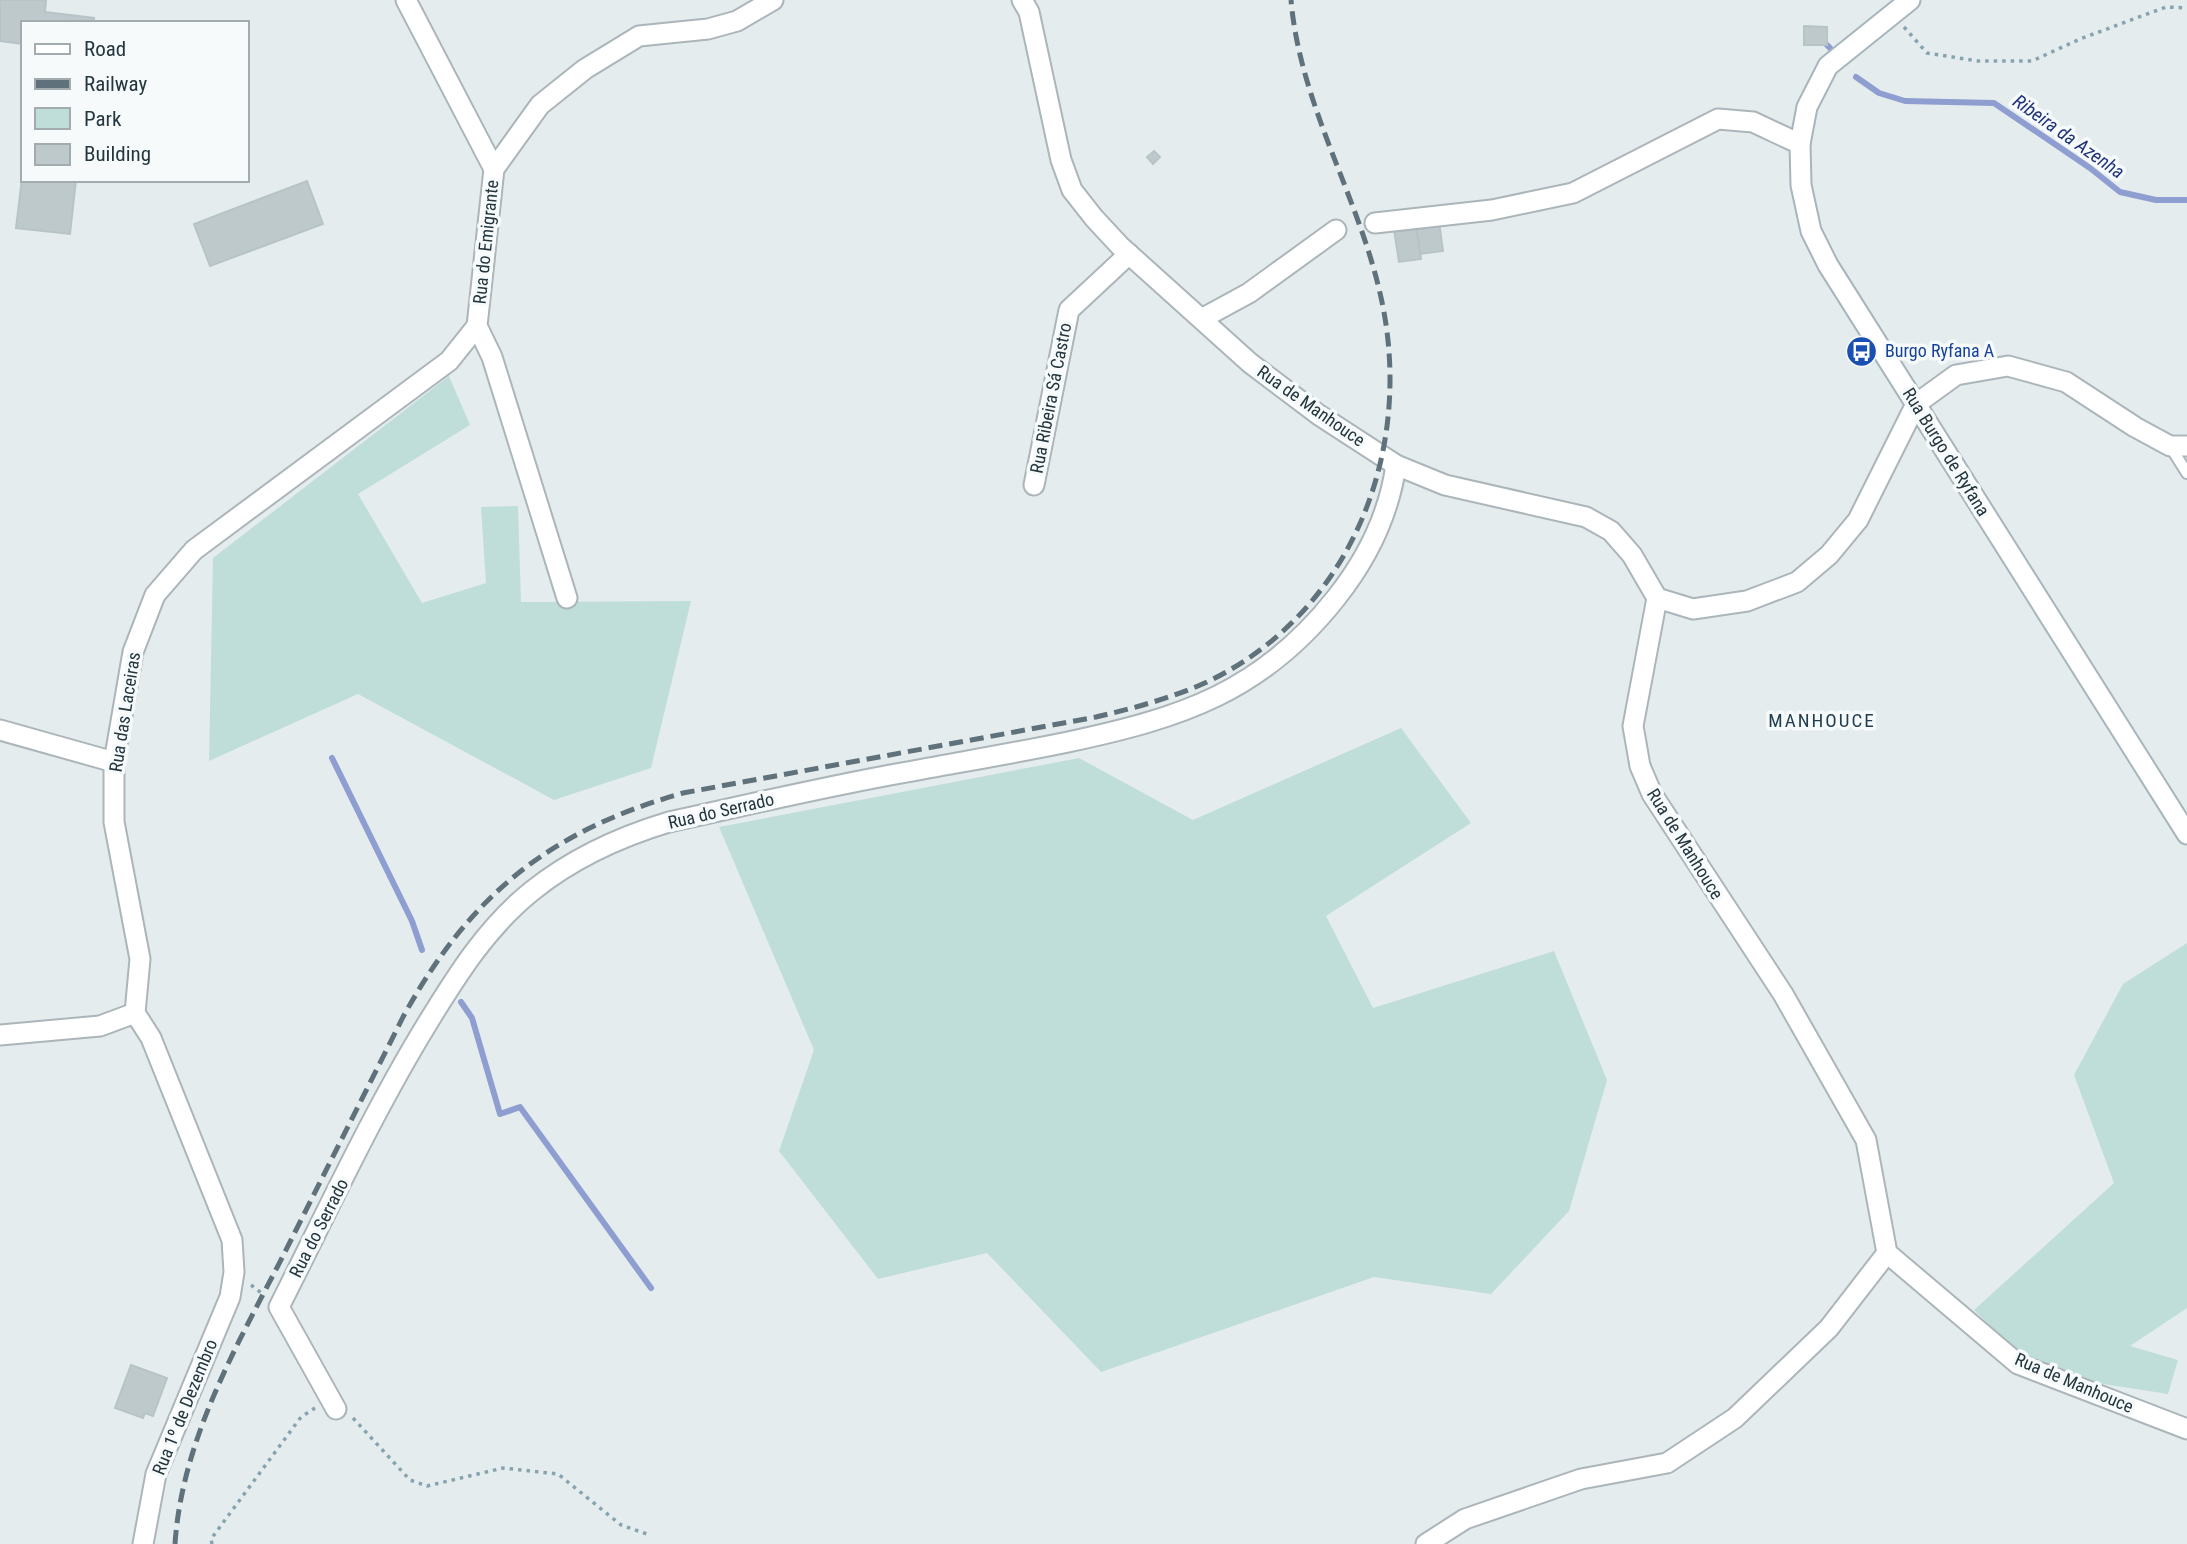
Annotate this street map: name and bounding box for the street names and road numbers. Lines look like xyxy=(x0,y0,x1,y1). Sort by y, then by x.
street label: Rua do Emigrante xyxy=(469,179,502,305)
street label: Rua Ribeira Sá Castro xyxy=(1026,321,1075,475)
street label: Rua de Manhouce xyxy=(1253,361,1369,451)
street label: Rua Burgo de Ryfana xyxy=(1899,384,1994,520)
street label: Rua das Laceiras xyxy=(105,651,144,773)
street label: Rua de Manhouce xyxy=(1643,784,1728,903)
street label: Rua do Serrado xyxy=(666,788,776,833)
street label: Rua do Serrado xyxy=(285,1175,352,1281)
street label: Rua 1º de Dezembro xyxy=(148,1336,221,1478)
street label: Rua de Manhouce xyxy=(2012,1348,2137,1417)

